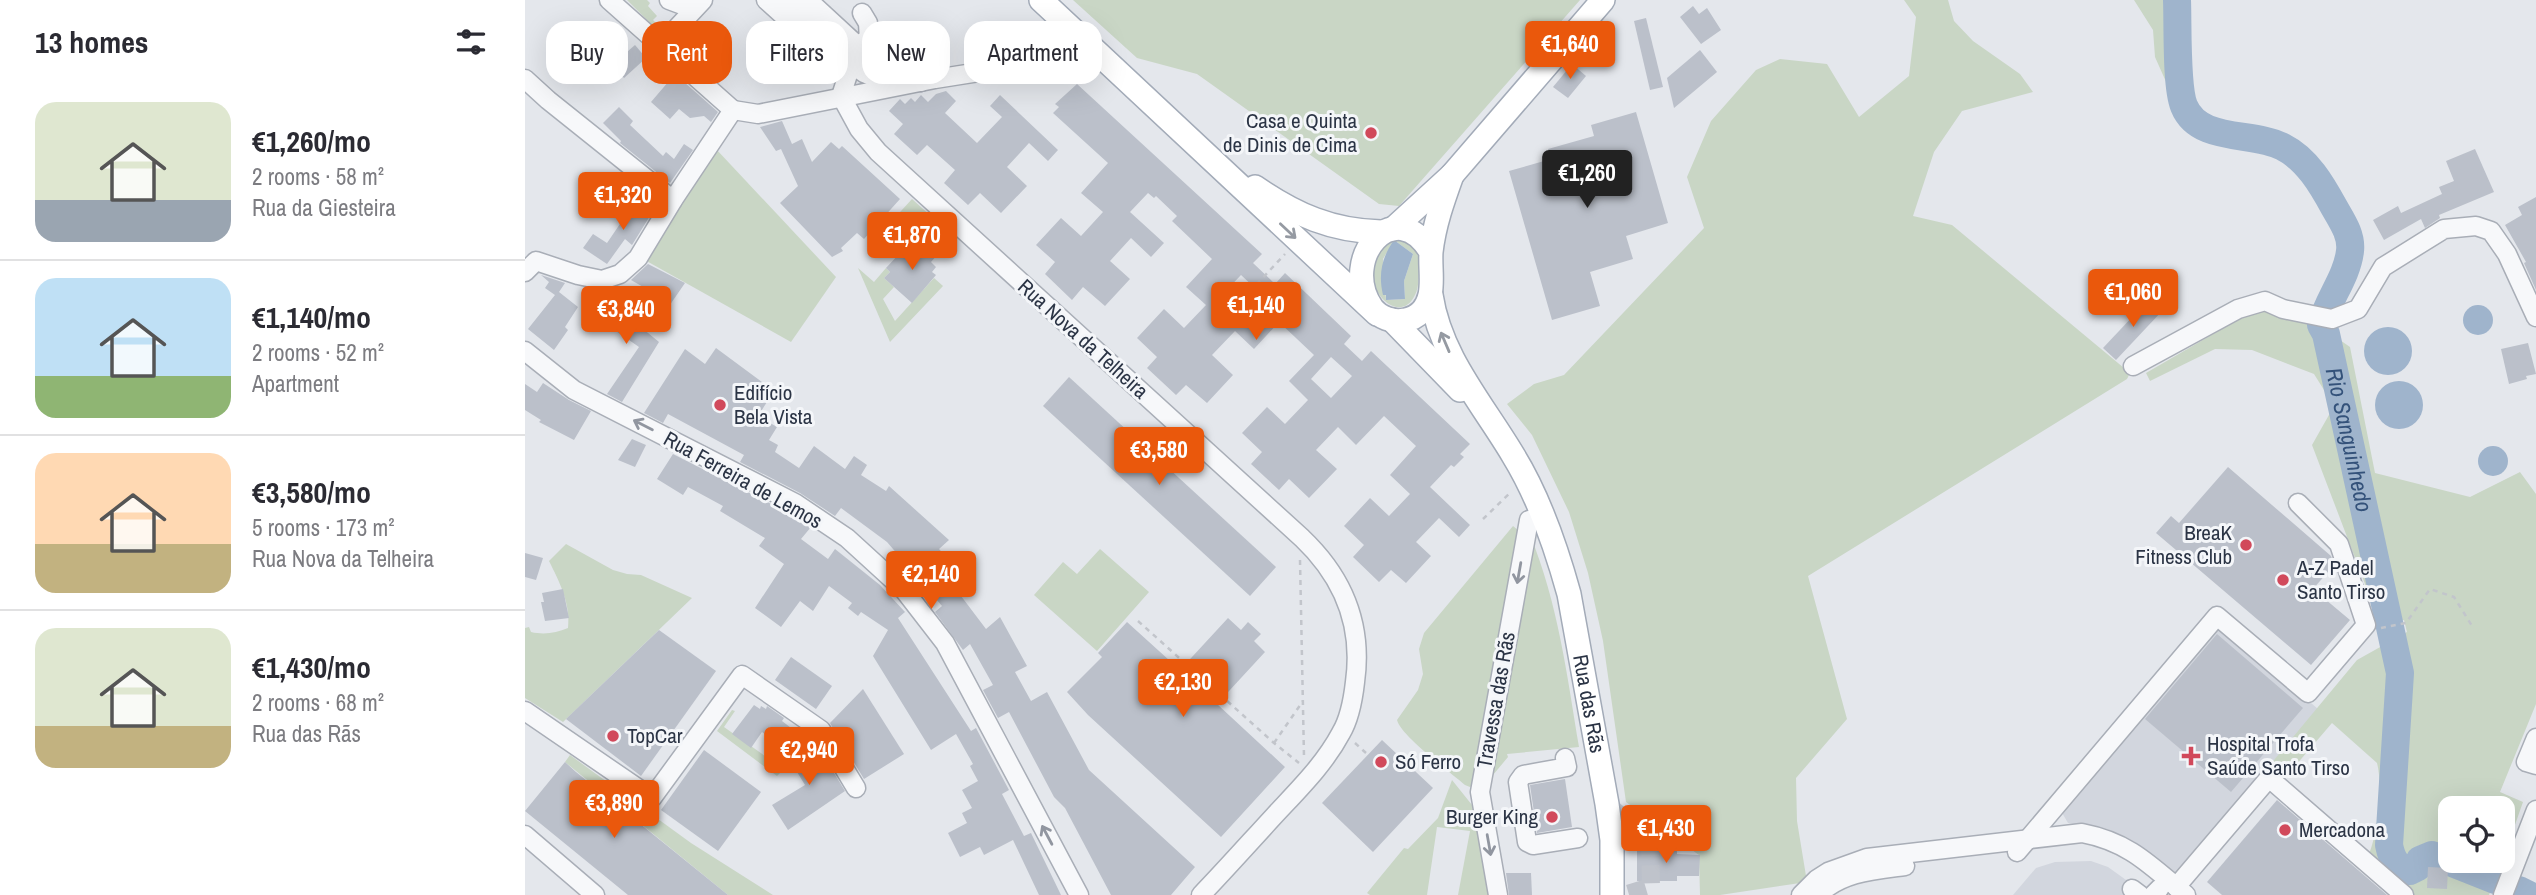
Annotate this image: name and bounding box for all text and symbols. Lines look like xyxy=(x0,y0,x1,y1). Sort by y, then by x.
chip: Buy xyxy=(546,21,628,84)
chip: Rent xyxy=(642,21,732,84)
chip: Filters xyxy=(746,21,848,84)
chip: New xyxy=(862,21,950,84)
chip: Apartment xyxy=(964,21,1102,84)
text: 13 homes xyxy=(35,22,149,62)
pin: €1,640 xyxy=(1513,22,1627,81)
icon: filters xyxy=(452,23,490,61)
text: €1,640 xyxy=(1541,28,1599,59)
place label: Casa e Quinta de Dinis de Cima xyxy=(1223,106,1357,159)
text: €1,260/mo xyxy=(252,121,371,161)
marker: Casa e Quinta de Dinis de Cima xyxy=(1363,125,1379,141)
icon: home xyxy=(91,130,175,214)
pin: €1,260 xyxy=(1530,150,1644,210)
text: €1,260 xyxy=(1558,157,1616,188)
text: 2 rooms · 58 m² xyxy=(252,161,384,192)
pin: €1,320 xyxy=(566,173,680,232)
text: €1,320 xyxy=(594,179,652,210)
text: Rua da Giesteira xyxy=(252,192,396,223)
pin: €1,870 xyxy=(855,212,969,272)
text: €1,870 xyxy=(883,219,941,250)
one-way arrow xyxy=(1279,222,1296,239)
pin: €1,060 xyxy=(2076,270,2190,329)
street label: Rua Nova da Telheira xyxy=(1012,272,1155,405)
text: €1,060 xyxy=(2104,276,2162,307)
pin: €1,140 xyxy=(1199,282,1313,342)
pin: €3,840 xyxy=(569,286,683,346)
text: €1,140 xyxy=(1227,289,1285,320)
text: €3,840 xyxy=(597,293,655,324)
text: €1,140/mo xyxy=(252,297,371,337)
icon: home xyxy=(91,306,175,390)
one-way arrow xyxy=(1437,332,1450,354)
text: 2 rooms · 52 m² xyxy=(252,337,384,368)
water label: Rio Sanguinhedo xyxy=(2319,365,2380,515)
text: Apartment xyxy=(252,368,339,399)
place label: Edifício Bela Vista xyxy=(734,378,813,431)
marker: Edifício Bela Vista xyxy=(712,397,728,413)
one-way arrow xyxy=(633,418,654,431)
street label: Rua Ferreira de Lemos xyxy=(659,424,828,535)
pin: €3,580 xyxy=(1102,428,1216,487)
text: €3,580 xyxy=(1130,434,1188,465)
text: €3,580/mo xyxy=(252,472,371,512)
icon: home xyxy=(91,481,175,565)
text: 5 rooms · 173 m² xyxy=(252,512,395,543)
place label: BreaK Fitness Club xyxy=(2135,518,2233,571)
marker: BreaK Fitness Club xyxy=(2238,537,2254,553)
text: Rua Nova da Telheira xyxy=(252,543,434,574)
pin: €2,140 xyxy=(874,552,988,611)
place label: A-Z Padel Santo Tirso xyxy=(2296,553,2385,606)
text: €2,140 xyxy=(902,558,960,589)
one-way arrow xyxy=(1512,561,1525,584)
marker: A-Z Padel Santo Tirso xyxy=(2275,572,2291,588)
street label: Travessa das Rãs xyxy=(1469,629,1522,770)
text: €1,430/mo xyxy=(252,647,371,687)
street label: Rua das Rãs xyxy=(1566,652,1612,755)
icon: home xyxy=(91,656,175,740)
pin: €2,130 xyxy=(1126,660,1240,719)
text: €2,130 xyxy=(1154,666,1212,697)
text: 2 rooms · 68 m² xyxy=(252,687,384,718)
text: Rua das Rãs xyxy=(252,718,361,749)
place label: TopCar xyxy=(627,721,683,750)
marker: TopCar xyxy=(605,728,621,744)
pin: €2,940 xyxy=(752,728,866,787)
place label: Hospital Trofa Saúde Santo Tirso xyxy=(2207,729,2350,782)
text: €2,940 xyxy=(780,734,838,765)
marker: Hospital Trofa Saúde Santo Tirso xyxy=(2181,746,2201,766)
place label: Só Ferro xyxy=(1395,747,1461,776)
marker: Só Ferro xyxy=(1373,754,1389,770)
pin: €3,890 xyxy=(557,780,671,840)
text: €3,890 xyxy=(585,787,643,818)
map controls xyxy=(2438,796,2515,873)
button: locate xyxy=(2438,796,2515,873)
place label: Burger King xyxy=(1446,802,1538,831)
pin: €1,430 xyxy=(1609,806,1723,865)
marker: Burger King xyxy=(1544,809,1560,825)
text: €1,430 xyxy=(1637,812,1695,843)
place label: Mercadona xyxy=(2299,815,2386,844)
marker: Mercadona xyxy=(2277,822,2293,838)
one-way arrow xyxy=(1039,825,1053,846)
one-way arrow xyxy=(1483,833,1496,856)

